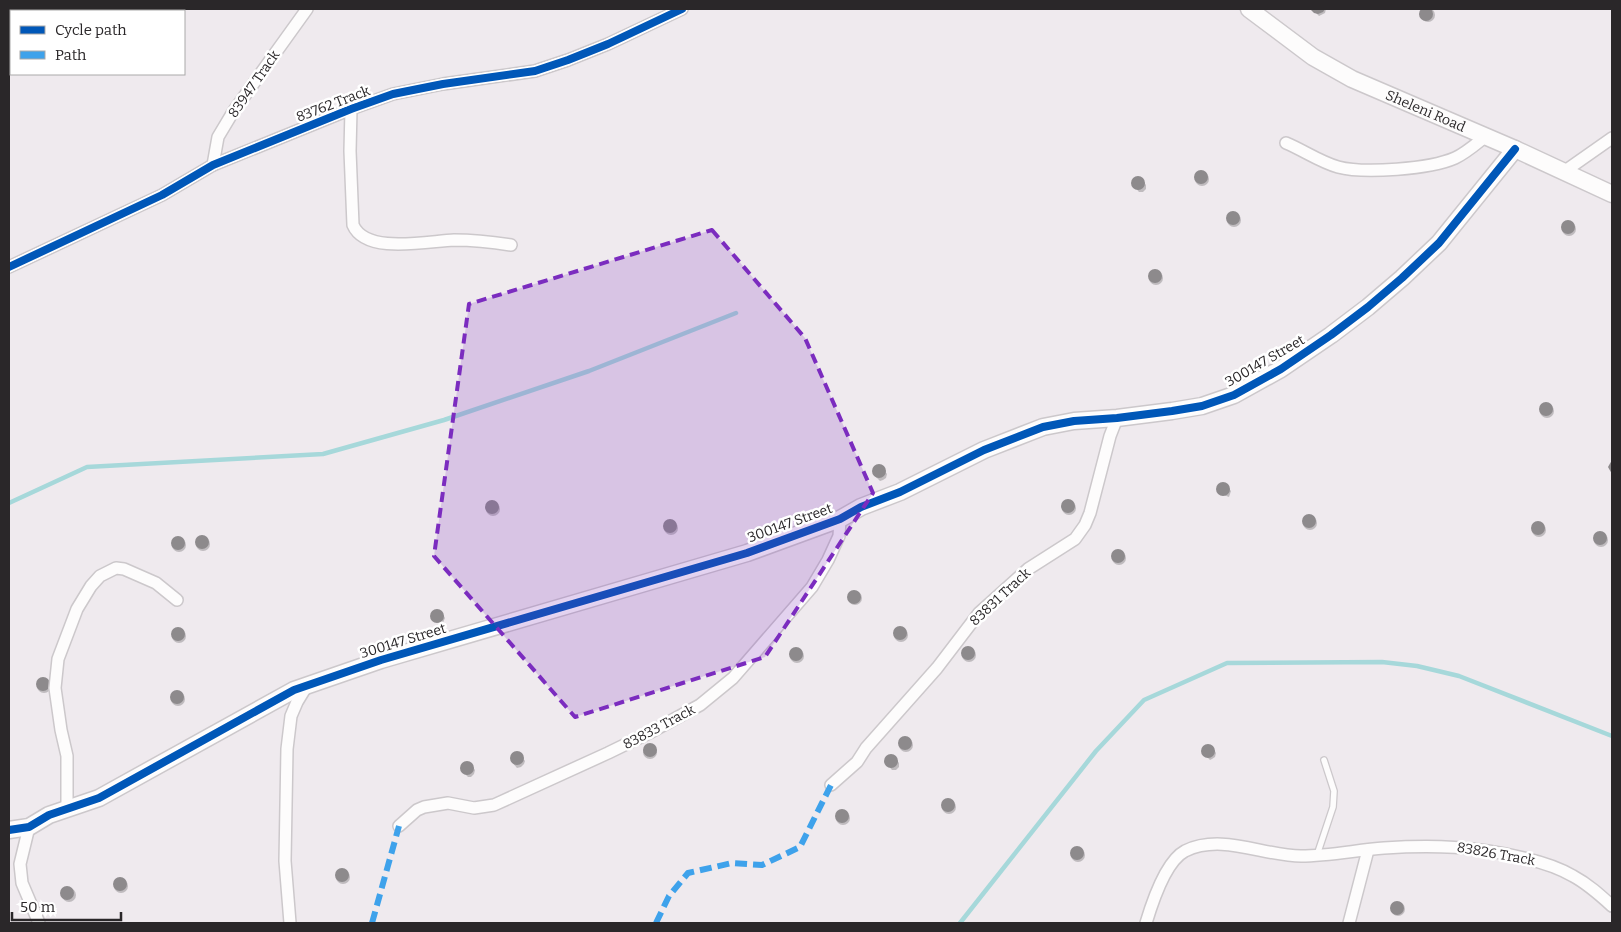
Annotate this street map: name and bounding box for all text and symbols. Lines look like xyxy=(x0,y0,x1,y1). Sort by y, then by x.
legend xyxy=(10,10,185,75)
text: Cycle path xyxy=(55,21,127,39)
text: Path xyxy=(55,46,87,64)
street label: 83947 Track xyxy=(225,47,283,121)
street label: 83762 Track xyxy=(294,82,372,126)
street label: Sheleni Road xyxy=(1383,86,1468,135)
street label: 300147 Street xyxy=(1222,331,1308,391)
street label: 300147 Street xyxy=(745,500,835,546)
street label: 83831 Track xyxy=(966,565,1034,629)
street label: 300147 Street xyxy=(358,620,448,662)
street label: 83833 Track xyxy=(620,701,698,753)
street label: 83826 Track xyxy=(1455,839,1537,869)
scale bar xyxy=(12,890,121,922)
text: 50 m xyxy=(20,898,56,916)

